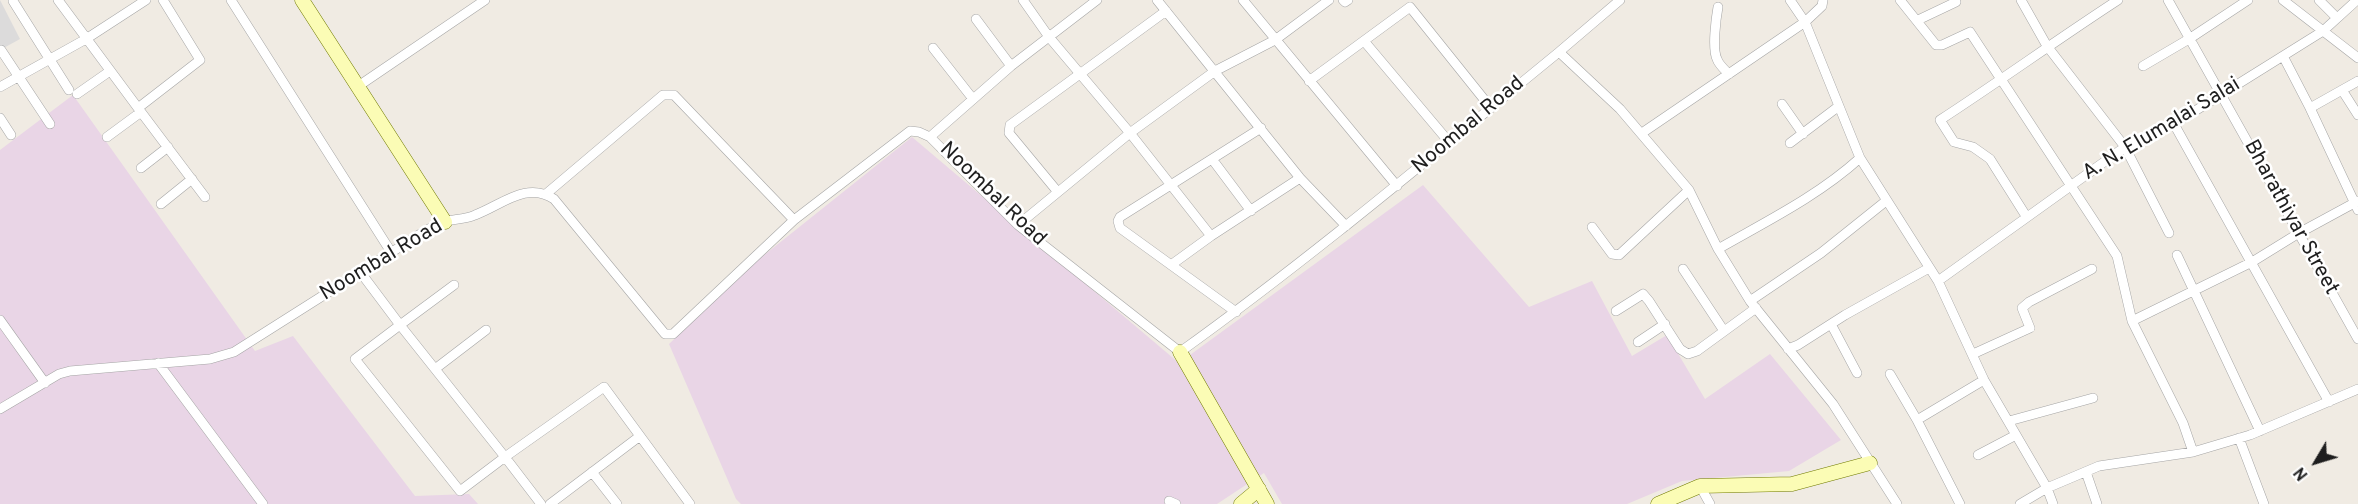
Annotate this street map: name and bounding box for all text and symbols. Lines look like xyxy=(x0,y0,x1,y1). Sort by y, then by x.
street label: Noombal Road xyxy=(1408,72,1530,180)
street label: A. N. Elumalai Salai xyxy=(2079,73,2245,187)
street label: Bharathiyar Street xyxy=(2237,136,2343,300)
street label: Noombal Road xyxy=(933,138,1051,252)
street label: Noombal Road xyxy=(316,215,448,307)
north arrow xyxy=(2286,432,2346,492)
text: N xyxy=(2290,462,2313,484)

